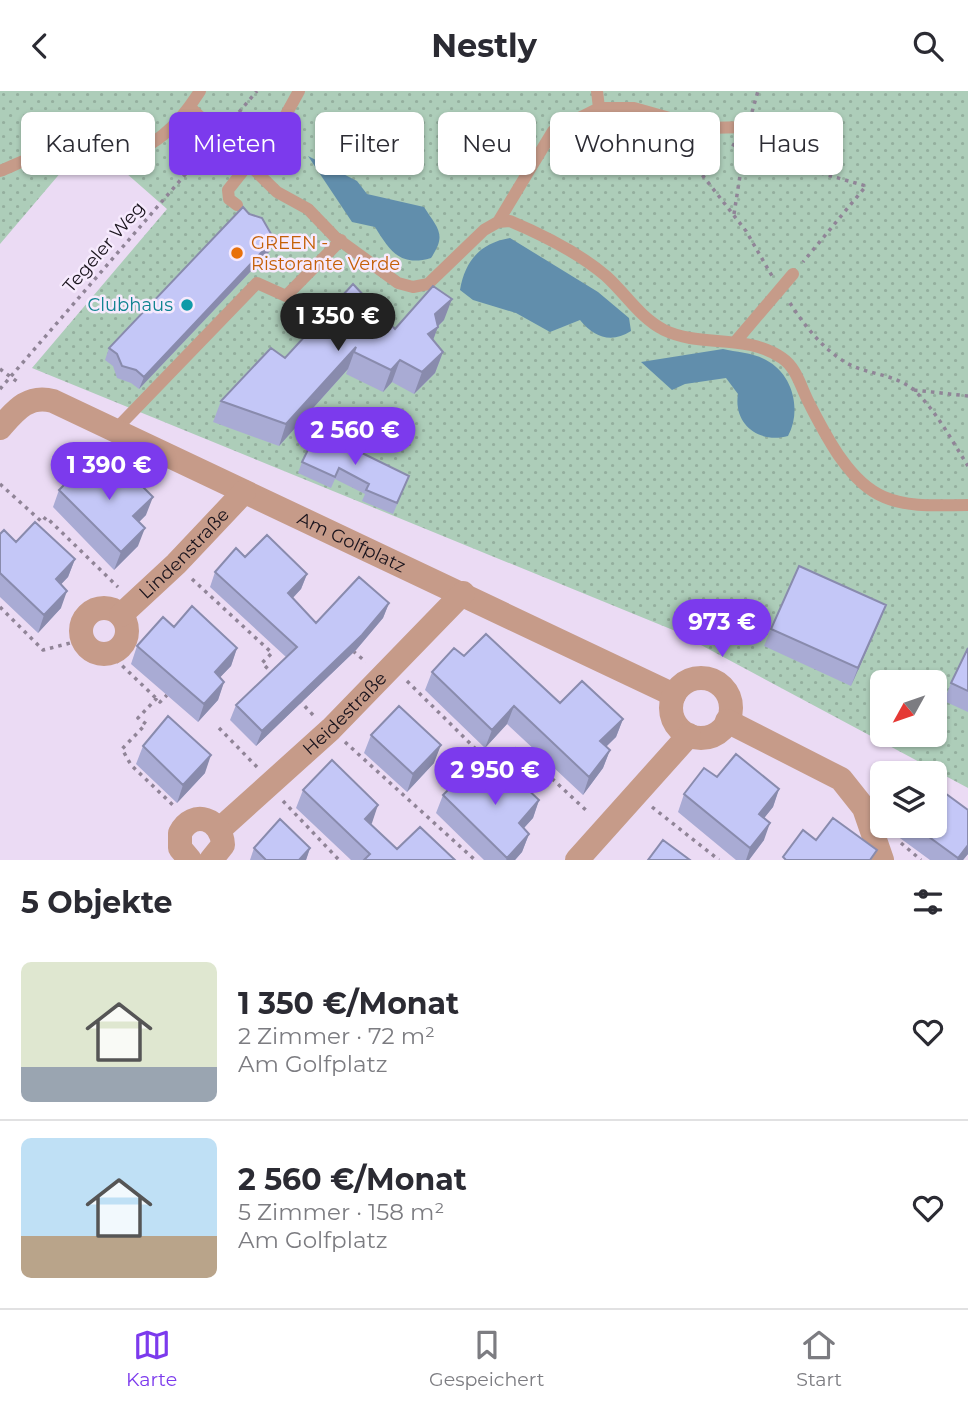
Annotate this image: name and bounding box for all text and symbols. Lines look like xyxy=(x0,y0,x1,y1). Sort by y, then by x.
text: Nestly xyxy=(431,26,537,65)
icon: back xyxy=(21,27,59,65)
icon: search xyxy=(909,27,947,65)
chip: Kaufen xyxy=(21,112,155,175)
chip: Mieten xyxy=(169,112,301,175)
chip: Filter xyxy=(315,112,424,175)
chip: Neu xyxy=(438,112,536,175)
chip: Wohnung xyxy=(550,112,720,175)
chip: Haus xyxy=(734,112,843,175)
street label: Tegeler Weg xyxy=(59,197,149,297)
place label: GREEN - Ristorante Verde xyxy=(251,232,400,275)
marker: GREEN - Ristorante Verde xyxy=(229,245,245,261)
pin: 1 350 € xyxy=(273,293,403,353)
place label: Clubhaus xyxy=(87,294,173,316)
marker: Clubhaus xyxy=(179,297,195,313)
text: 1 350 € xyxy=(296,302,380,330)
pin: 2 560 € xyxy=(290,407,420,467)
text: 2 560 € xyxy=(310,416,400,444)
pin: 1 390 € xyxy=(44,443,174,502)
text: 1 390 € xyxy=(67,451,151,479)
street label: Lindenstraße xyxy=(134,504,234,604)
street label: Am Golfplatz xyxy=(294,507,409,577)
pin: 973 € xyxy=(673,599,771,659)
text: 973 € xyxy=(688,608,756,636)
street label: Heidestraße xyxy=(298,667,391,760)
north arrow xyxy=(870,670,947,747)
map controls xyxy=(870,670,947,838)
pin: 2 950 € xyxy=(430,747,560,807)
text: 2 950 € xyxy=(450,756,540,784)
button: layers xyxy=(870,761,947,838)
icon: filters xyxy=(909,883,947,921)
text: 5 Objekte xyxy=(21,884,172,921)
text: 1 350 €/Monat xyxy=(238,985,459,1022)
icon: home xyxy=(77,990,161,1074)
icon: heart xyxy=(909,1013,947,1051)
text: 2 Zimmer · 72 m² xyxy=(238,1022,435,1050)
text: Am Golfplatz xyxy=(238,1050,388,1078)
text: 2 560 €/Monat xyxy=(238,1161,467,1198)
icon: home xyxy=(77,1166,161,1250)
icon: heart xyxy=(909,1189,947,1227)
text: 5 Zimmer · 158 m² xyxy=(238,1198,444,1226)
text: Am Golfplatz xyxy=(238,1226,388,1254)
tab: Karte xyxy=(126,1326,177,1391)
tab: Gespeichert xyxy=(429,1326,544,1391)
tab: Start xyxy=(796,1326,842,1391)

